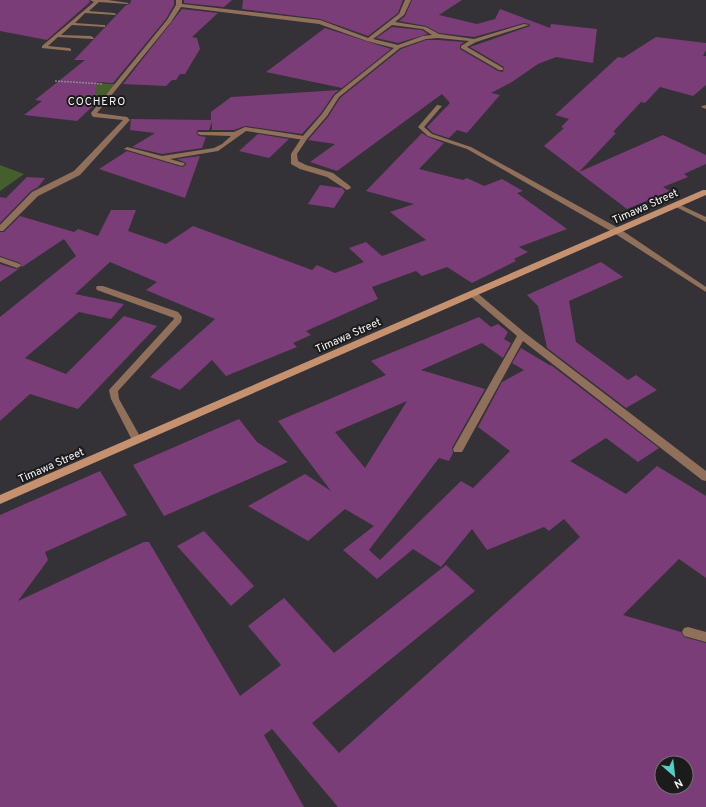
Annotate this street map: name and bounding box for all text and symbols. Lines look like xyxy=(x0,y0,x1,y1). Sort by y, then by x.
district label: COCHERO xyxy=(68,95,126,109)
street label: Timawa Street xyxy=(610,186,681,228)
street label: Timawa Street xyxy=(313,315,384,357)
street label: Timawa Street xyxy=(16,445,87,487)
north arrow xyxy=(654,755,694,795)
text: N xyxy=(671,775,685,791)

